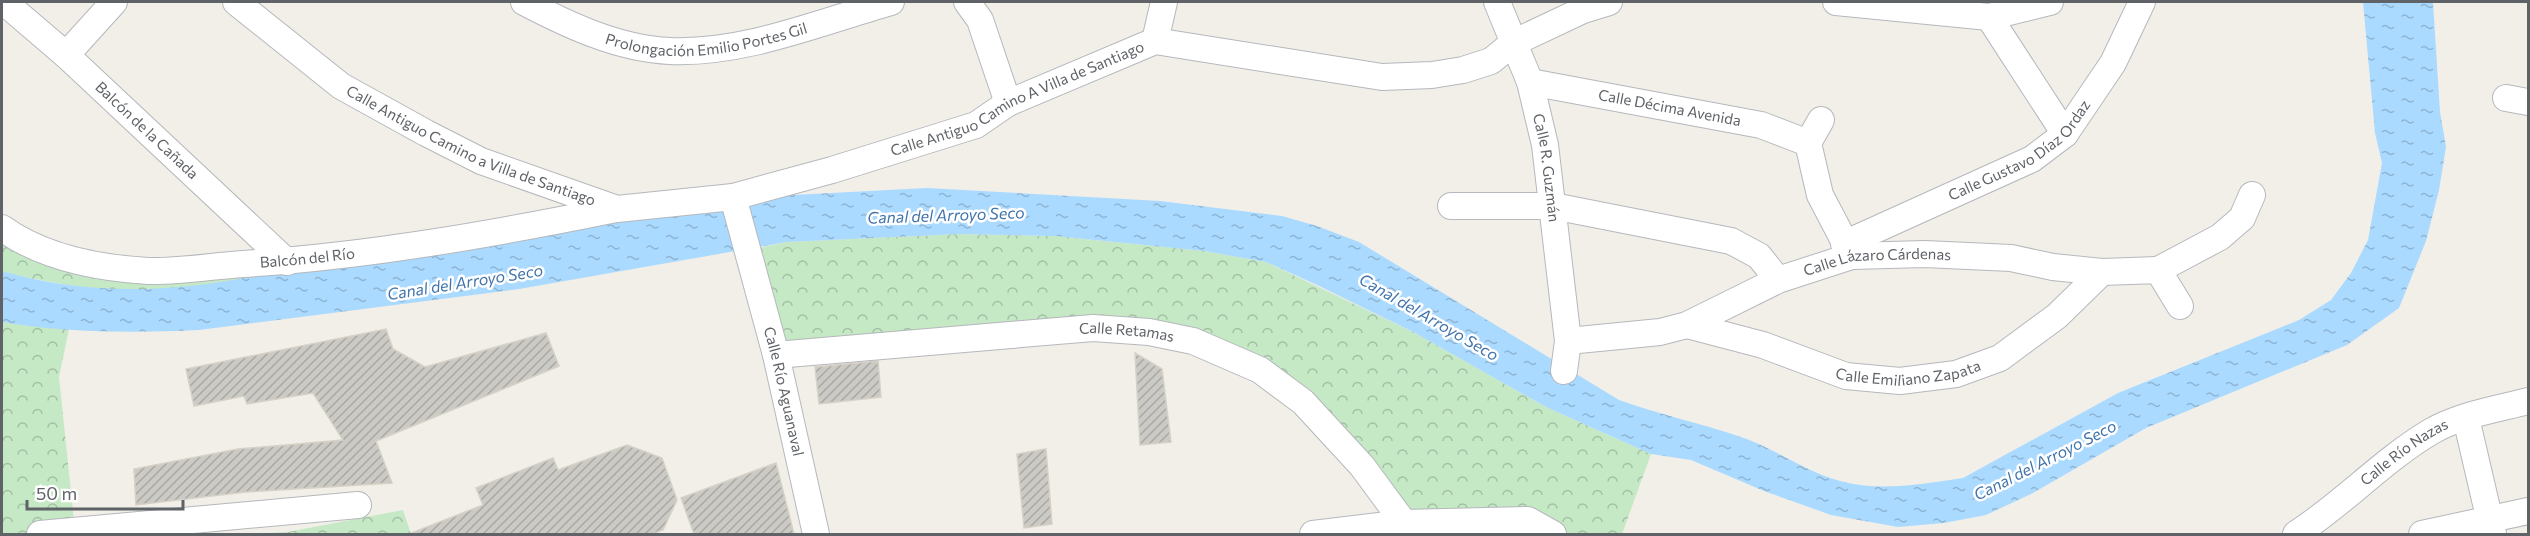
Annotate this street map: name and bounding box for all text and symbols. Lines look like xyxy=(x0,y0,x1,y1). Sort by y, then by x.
street label: Prolongación Emilio Portes Gil xyxy=(603,18,809,59)
street label: Calle Antiguo Camino A Villa de Santiago xyxy=(888,37,1147,159)
street label: Balcón de la Cañada xyxy=(92,77,202,182)
street label: Calle Antiguo Camino a Villa de Santiago xyxy=(344,81,598,209)
street label: Calle Décima Avenida xyxy=(1597,85,1743,129)
street label: Calle Gustavo Díaz Ordaz xyxy=(1945,96,2093,204)
street label: Calle R. Guzmán xyxy=(1530,112,1564,223)
water label: Canal del Arroyo Seco xyxy=(867,202,1025,227)
street label: Balcón del Río xyxy=(259,243,356,271)
street label: Calle Lázaro Cárdenas xyxy=(1801,244,1952,279)
water label: Canal del Arroyo Seco xyxy=(386,260,544,303)
water label: Canal del Arroyo Seco xyxy=(1356,269,1502,364)
street label: Calle Retamas xyxy=(1078,318,1176,345)
street label: Calle Río Aguanaval xyxy=(761,325,808,458)
street label: Calle Emiliano Zapata xyxy=(1833,356,1983,389)
street label: Calle Río Nazas xyxy=(2356,414,2451,489)
water label: Canal del Arroyo Seco xyxy=(1970,415,2119,504)
scale bar xyxy=(27,473,183,511)
text: 50 m xyxy=(36,482,77,504)

